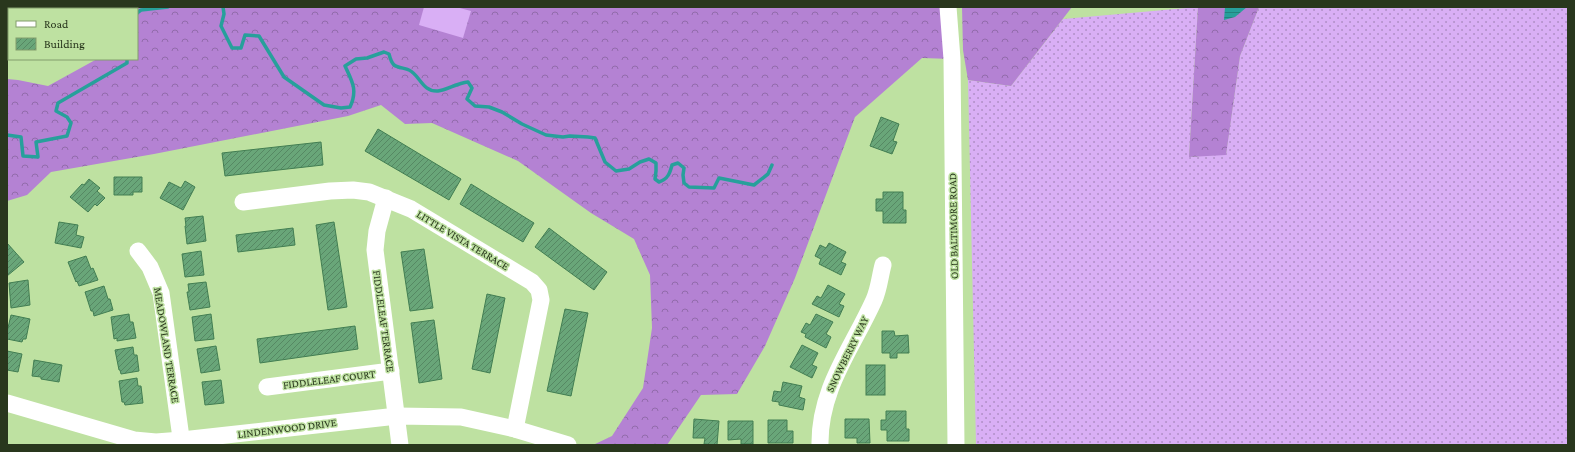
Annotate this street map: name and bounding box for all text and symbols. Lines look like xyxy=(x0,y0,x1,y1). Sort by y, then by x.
legend xyxy=(8,8,138,60)
text: Road xyxy=(44,17,69,31)
text: Building xyxy=(44,37,85,51)
street label: OLD BALTIMORE ROAD xyxy=(946,173,960,279)
street label: LITTLE VISTA TERRACE xyxy=(415,208,511,272)
street label: FIDDLELEAF TERRACE xyxy=(371,269,397,373)
street label: MEADOWLAND TERRACE xyxy=(152,286,182,404)
street label: SNOWBERRY WAY xyxy=(823,314,871,394)
street label: FIDDLELEAF COURT xyxy=(282,367,376,391)
street label: LINDENWOOD DRIVE xyxy=(237,416,337,440)

